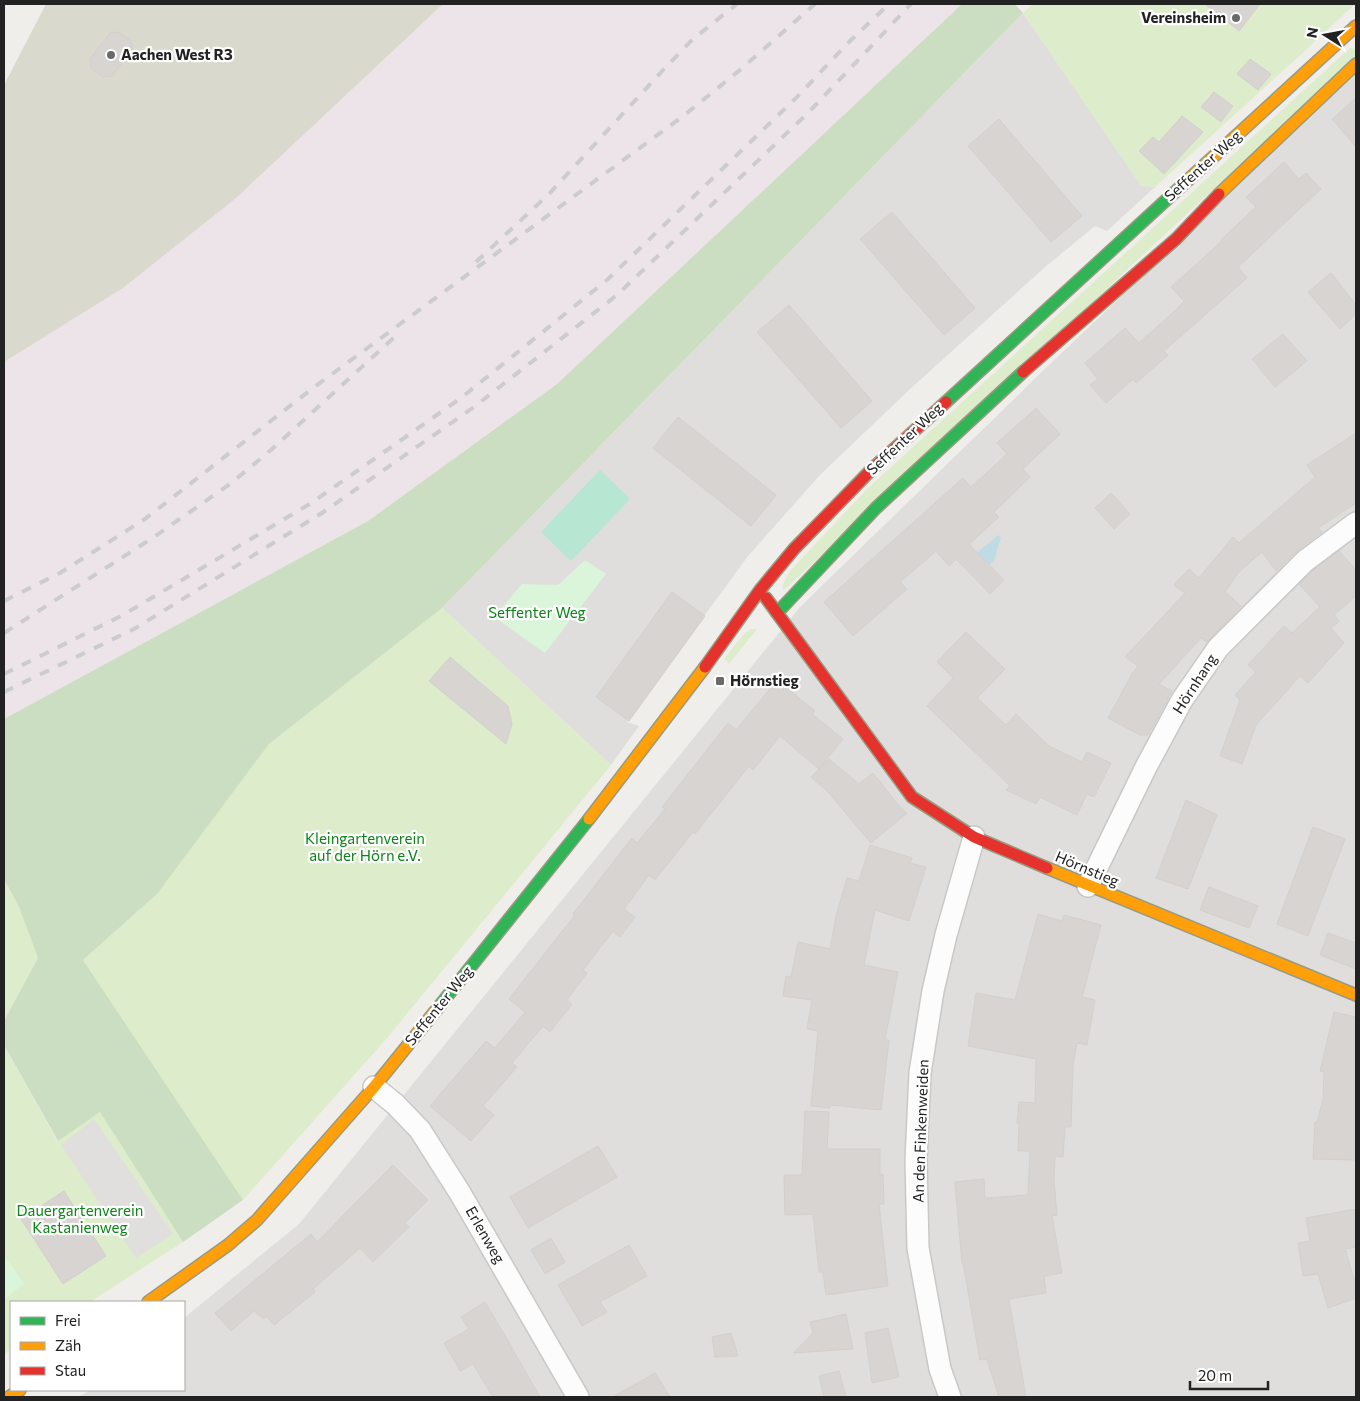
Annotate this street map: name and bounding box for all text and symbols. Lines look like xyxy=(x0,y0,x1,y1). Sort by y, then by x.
place label: Vereinsheim xyxy=(1141,8,1226,26)
north arrow xyxy=(1300,10,1350,60)
marker: Vereinsheim xyxy=(1230,12,1242,24)
text: N xyxy=(1302,26,1321,39)
place label: Aachen West R3 xyxy=(121,45,233,63)
marker: Aachen West R3 xyxy=(105,49,117,61)
street label: Seffenter Weg xyxy=(1160,126,1245,205)
street label: Seffenter Weg xyxy=(863,398,946,478)
park label: Seffenter Weg xyxy=(488,603,586,621)
street label: Hörnhang xyxy=(1168,650,1220,717)
place label: Hörnstieg xyxy=(730,671,799,689)
marker: Hörnstieg xyxy=(714,675,726,687)
park label: Kleingartenverein auf der Hörn e.V. xyxy=(305,829,425,864)
street label: Hörnstieg xyxy=(1053,847,1122,890)
street label: Seffenter Weg xyxy=(401,962,476,1049)
street label: An den Finkenweiden xyxy=(908,1059,932,1203)
park label: Dauergartenverein Kastanienweg xyxy=(17,1201,143,1236)
street label: Erlenweg xyxy=(462,1203,509,1266)
legend xyxy=(10,1301,185,1391)
text: Frei xyxy=(55,1311,81,1329)
text: Zäh xyxy=(55,1336,81,1354)
scale bar xyxy=(1190,1358,1268,1390)
text: Stau xyxy=(55,1361,86,1379)
text: 20 m xyxy=(1198,1366,1232,1384)

